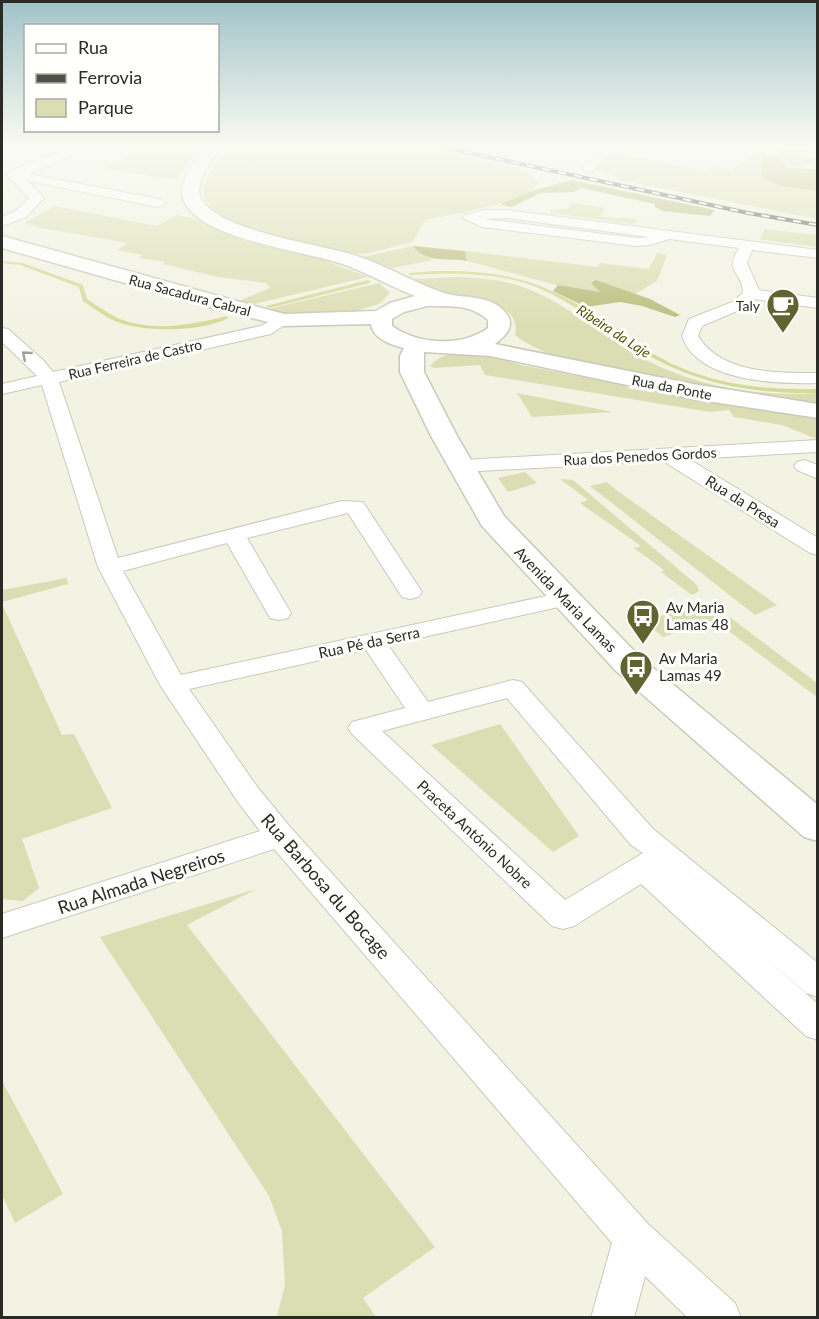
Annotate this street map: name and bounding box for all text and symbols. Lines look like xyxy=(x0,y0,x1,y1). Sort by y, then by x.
legend xyxy=(24,24,219,132)
text: Rua xyxy=(78,36,108,58)
text: Ferrovia xyxy=(78,66,142,88)
text: Parque xyxy=(78,96,133,118)
street label: Rua Sacadura Cabral xyxy=(127,271,253,319)
cafe icon: Taly xyxy=(765,287,801,334)
place label: Taly xyxy=(736,297,761,314)
water label: Ribeira da Laje xyxy=(574,301,654,361)
street label: Rua Ferreira de Castro xyxy=(67,335,204,383)
one-way arrow xyxy=(23,351,33,362)
street label: Rua da Ponte xyxy=(630,371,714,403)
street label: Rua dos Penedos Gordos xyxy=(563,444,717,468)
street label: Rua da Presa xyxy=(702,471,784,531)
street label: Avenida Maria Lamas xyxy=(511,543,621,655)
bus stop icon: Av Maria Lamas 48 xyxy=(625,598,661,645)
place label: Av Maria Lamas 48 xyxy=(666,598,729,633)
street label: Rua Pé da Serra xyxy=(317,622,421,662)
bus stop icon: Av Maria Lamas 49 xyxy=(618,649,654,696)
place label: Av Maria Lamas 49 xyxy=(659,649,722,684)
street label: Praceta António Nobre xyxy=(414,776,536,892)
street label: Rua Barbosa du Bocage xyxy=(257,809,395,963)
street label: Rua Almada Negreiros xyxy=(55,844,227,918)

